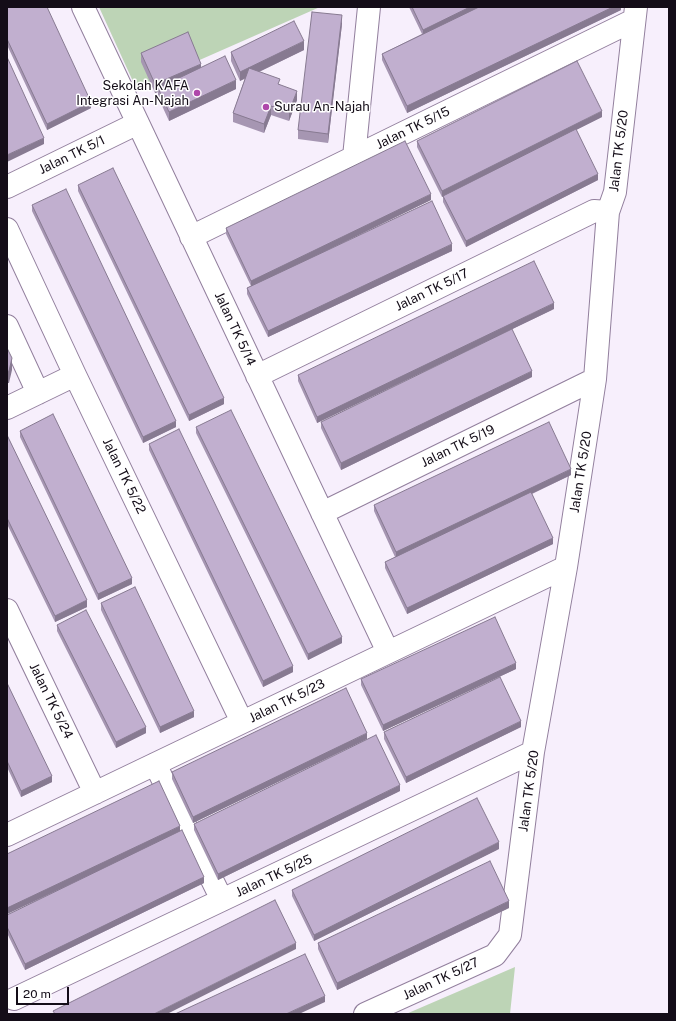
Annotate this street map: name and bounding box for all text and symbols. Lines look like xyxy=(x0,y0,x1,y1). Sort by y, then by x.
place label: Sekolah KAFA Integrasi An-Najah xyxy=(76,78,189,109)
marker: Sekolah KAFA Integrasi An-Najah xyxy=(192,88,202,98)
place label: Surau An-Najah xyxy=(274,99,370,115)
marker: Surau An-Najah xyxy=(261,102,271,112)
street label: Jalan TK 5/15 xyxy=(374,103,452,153)
street label: Jalan TK 5/20 xyxy=(606,109,632,193)
street label: Jalan TK 5/1 xyxy=(36,132,108,178)
street label: Jalan TK 5/17 xyxy=(393,266,471,314)
street label: Jalan TK 5/14 xyxy=(211,289,259,369)
street label: Jalan TK 5/19 xyxy=(419,421,497,471)
street label: Jalan TK 5/20 xyxy=(567,430,595,514)
street label: Jalan TK 5/22 xyxy=(99,436,149,516)
street label: Jalan TK 5/24 xyxy=(26,661,76,741)
street label: Jalan TK 5/23 xyxy=(246,676,328,726)
street label: Jalan TK 5/20 xyxy=(516,749,542,833)
street label: Jalan TK 5/25 xyxy=(233,851,315,901)
street label: Jalan TK 5/27 xyxy=(400,955,482,1003)
scale bar xyxy=(18,979,71,1005)
text: 20 m xyxy=(23,987,51,1001)

